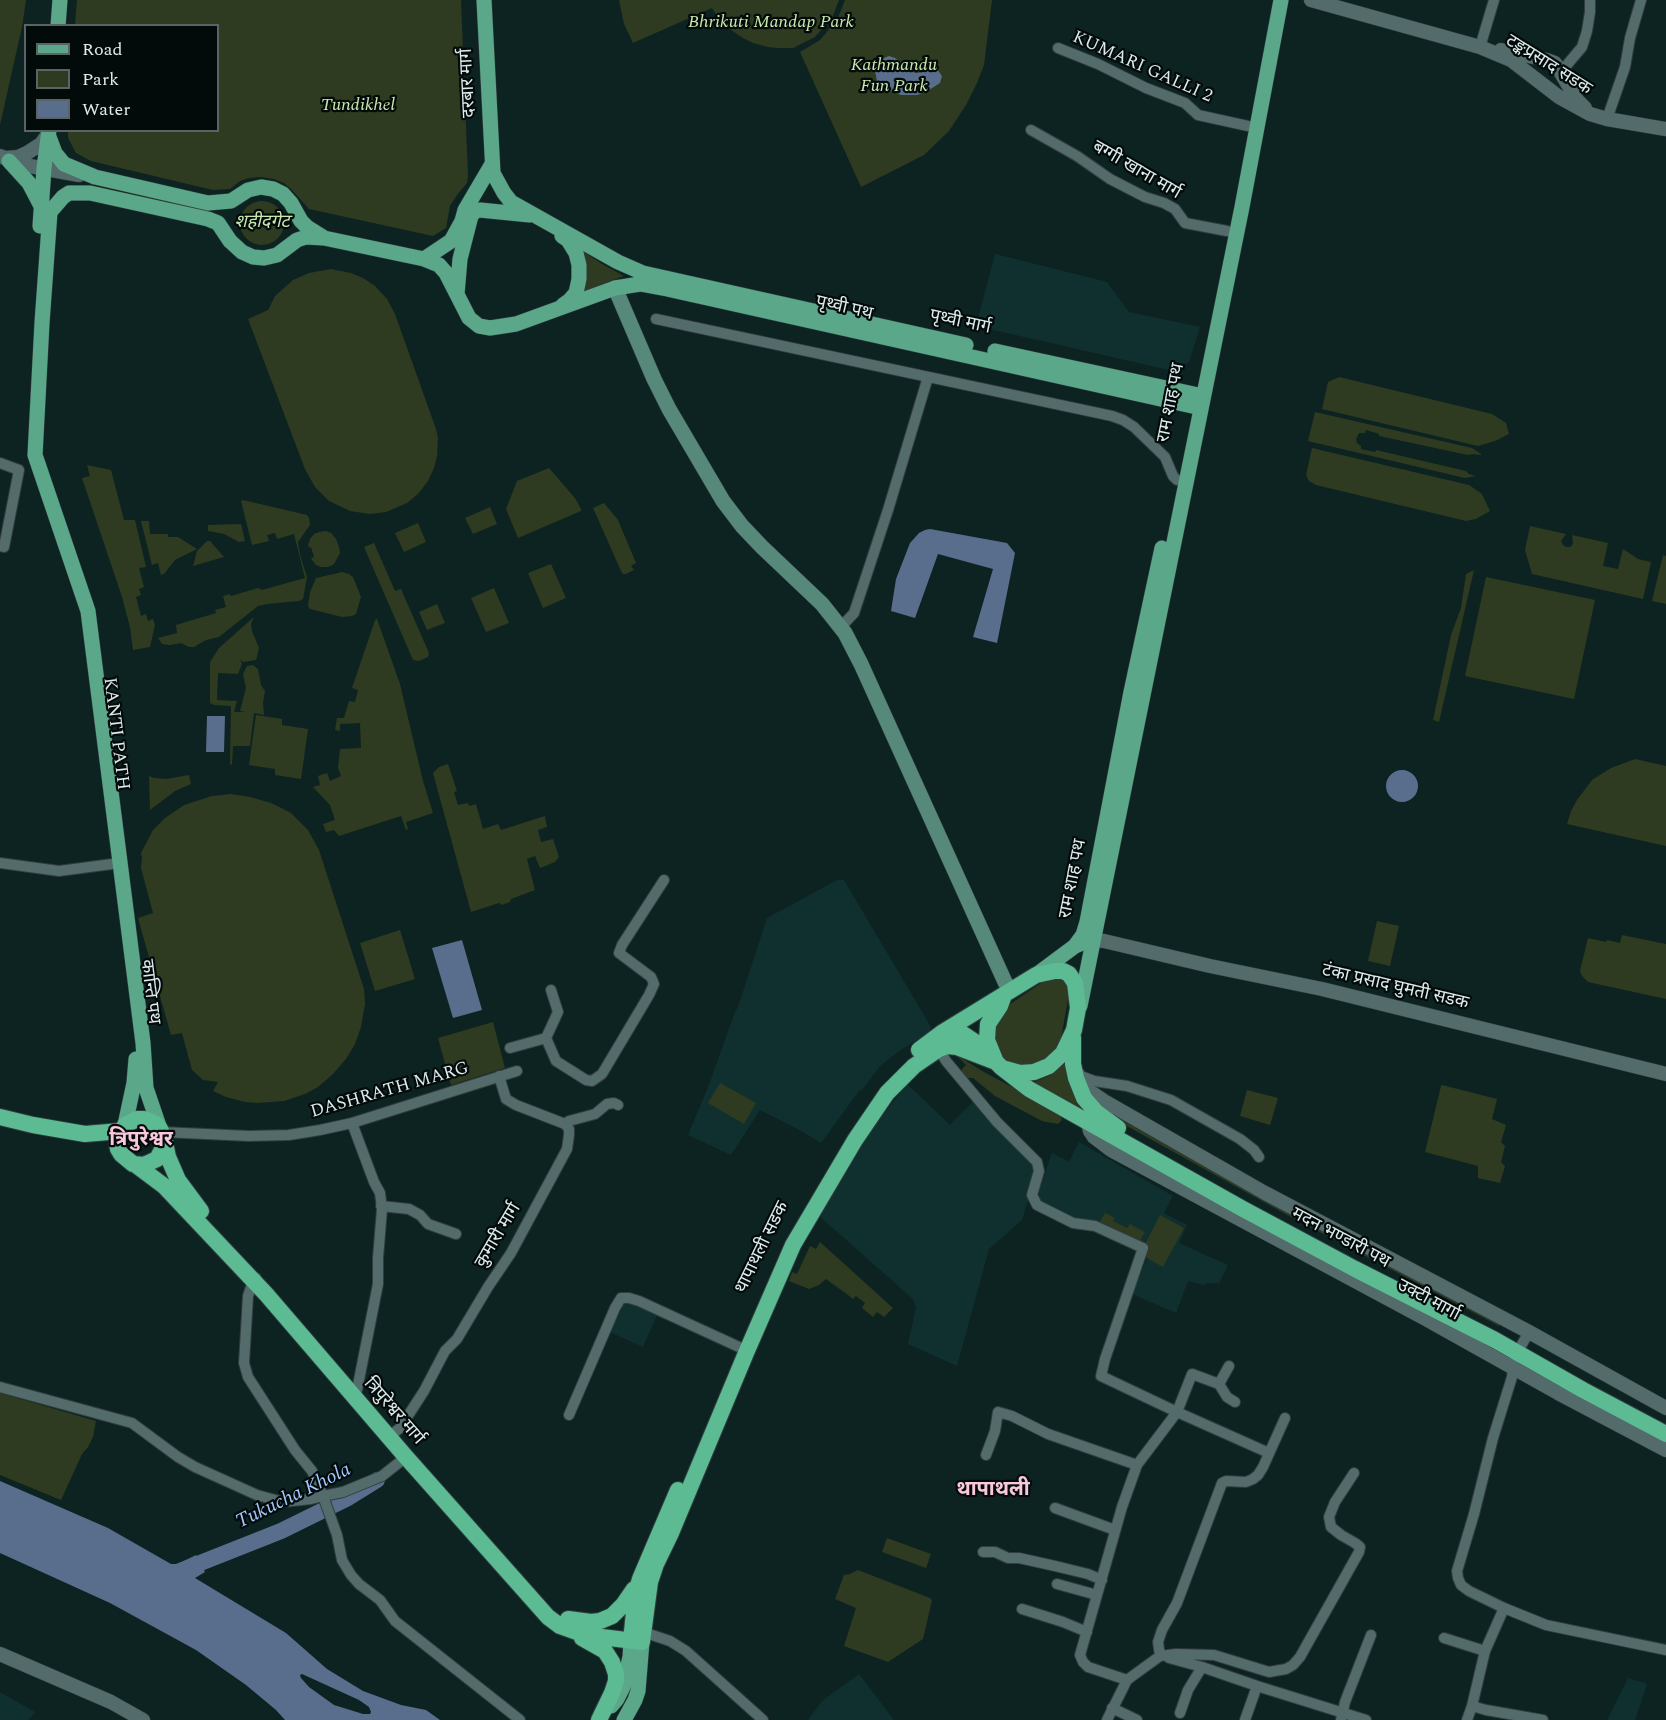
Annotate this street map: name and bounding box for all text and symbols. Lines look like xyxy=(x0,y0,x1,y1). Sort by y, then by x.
park label: Bhrikuti Mandap Park xyxy=(688,12,854,34)
legend xyxy=(24,24,219,132)
street label: KUMARI GALLI 2 xyxy=(1069,27,1215,109)
street label: टङ्कप्रसाद सडक xyxy=(1501,31,1595,101)
text: Road xyxy=(82,36,123,63)
street label: दरबार मार्ग xyxy=(456,48,482,118)
park label: Kathmandu Fun Park xyxy=(851,55,937,98)
text: Park xyxy=(82,66,119,93)
park label: Tundikhel xyxy=(321,95,395,117)
text: Water xyxy=(82,96,130,123)
street label: बग्गी खाना मार्ग xyxy=(1088,137,1184,205)
park label: शहीदगेट xyxy=(234,212,290,234)
street label: पृथ्वी पथ xyxy=(813,292,875,326)
street label: पृथ्वी मार्ग xyxy=(927,306,993,340)
street label: राम शाह पथ xyxy=(1154,362,1190,444)
street label: KANTI PATH xyxy=(97,676,133,792)
street label: राम शाह पथ xyxy=(1056,838,1092,920)
street label: कान्ति पथ xyxy=(134,958,164,1026)
street label: टंका प्रसाद घुमती सडक xyxy=(1320,961,1470,1015)
street label: DASHRATH MARG xyxy=(308,1058,472,1124)
district label: त्रिपुरेश्वर xyxy=(109,1129,173,1153)
street label: थापाथली सडक xyxy=(731,1199,795,1297)
street label: कुमारी मार्ग xyxy=(471,1200,527,1272)
street label: मदन भण्डारी पथ xyxy=(1287,1204,1393,1274)
street label: उक्टी मार्गा xyxy=(1393,1275,1463,1327)
street label: त्रिपुरेश्वर मार्ग xyxy=(358,1374,428,1450)
water label: Tukucha Khola xyxy=(233,1459,355,1535)
district label: थापाथली xyxy=(956,1479,1030,1503)

